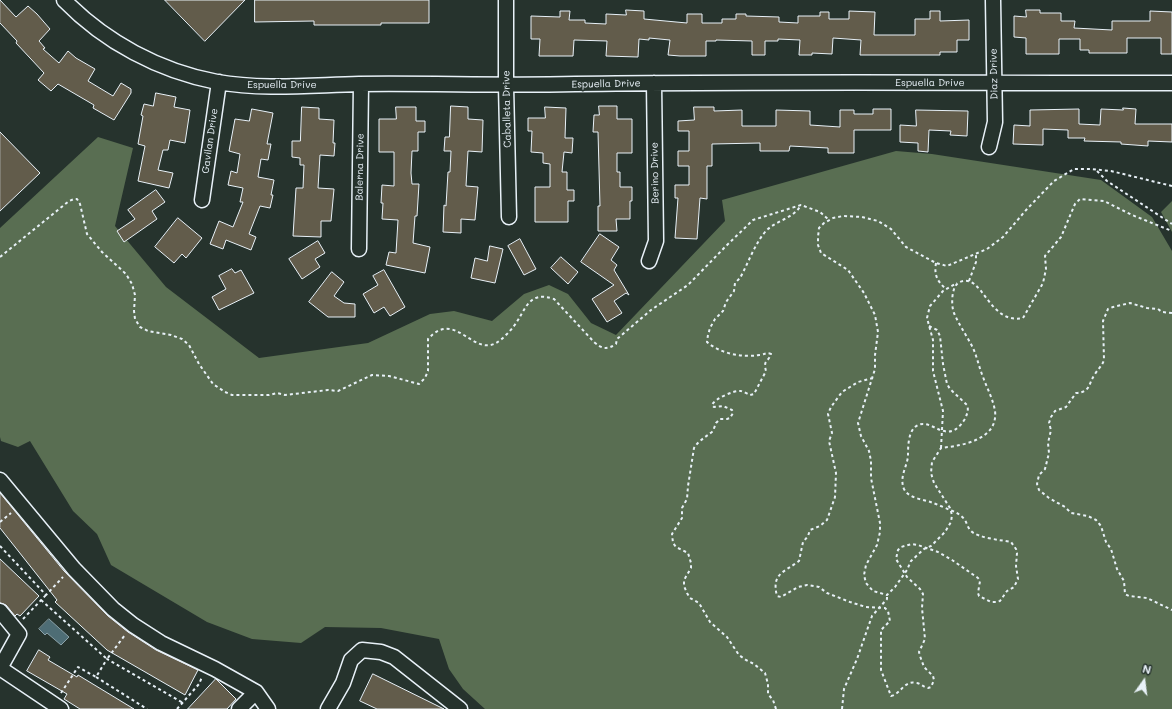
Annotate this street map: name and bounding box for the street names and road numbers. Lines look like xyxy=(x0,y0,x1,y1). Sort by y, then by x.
street label: Diaz Drive xyxy=(988,48,1000,100)
street label: Caballeta Drive xyxy=(500,70,514,148)
street label: Espuella Drive xyxy=(571,77,641,91)
street label: Espuella Drive xyxy=(895,77,965,89)
street label: Espuella Drive xyxy=(247,79,317,91)
street label: Gavilan Drive xyxy=(199,108,221,174)
street label: Balerna Drive xyxy=(353,133,367,201)
street label: Berino Drive xyxy=(648,142,662,204)

